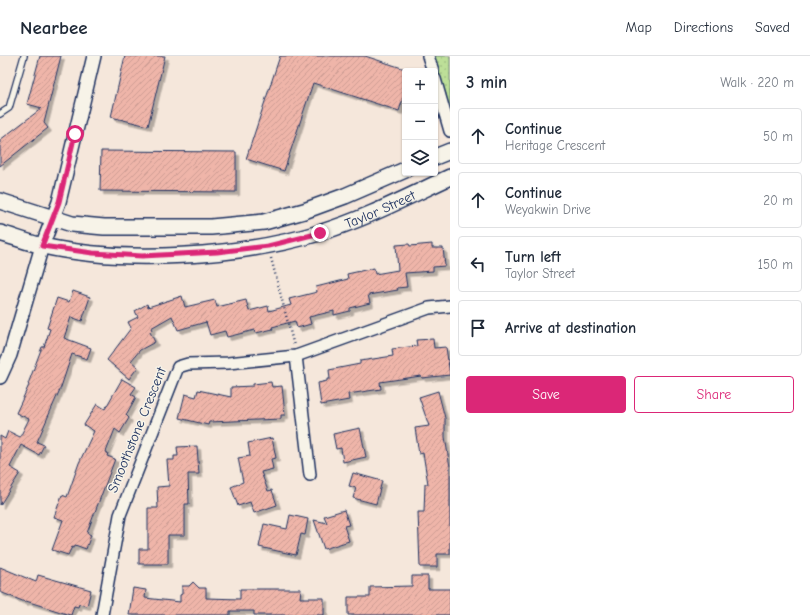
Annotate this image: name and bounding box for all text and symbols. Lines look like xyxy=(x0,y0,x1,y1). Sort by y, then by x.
text: Nearbee xyxy=(20,17,88,39)
text: Map xyxy=(625,19,652,36)
text: Directions xyxy=(674,19,733,36)
text: Saved xyxy=(755,19,790,36)
map controls xyxy=(402,68,438,176)
button: + xyxy=(402,68,438,104)
text: 3 min xyxy=(466,73,507,92)
text: Walk · 220 m xyxy=(720,75,794,90)
button: − xyxy=(402,104,438,140)
text: Continue xyxy=(505,120,562,138)
route start xyxy=(66,125,84,143)
icon: ahead xyxy=(467,125,489,147)
text: 50 m xyxy=(763,129,793,144)
text: Heritage Crescent xyxy=(505,138,605,153)
button: layers xyxy=(402,140,438,176)
text: Continue xyxy=(505,184,562,202)
street label: Taylor Street xyxy=(342,186,419,232)
icon: ahead xyxy=(467,189,489,211)
text: 20 m xyxy=(763,193,793,208)
text: Weyakwin Drive xyxy=(505,202,591,217)
route end xyxy=(311,224,329,242)
text: Turn left xyxy=(505,248,561,266)
icon: left xyxy=(467,253,489,275)
text: 150 m xyxy=(758,257,793,272)
text: Taylor Street xyxy=(505,266,575,281)
icon: arrive xyxy=(467,317,489,339)
text: Arrive at destination xyxy=(505,319,636,337)
street label: Smoothstone Crescent xyxy=(104,364,170,495)
button: Save xyxy=(466,376,626,413)
button: Share xyxy=(634,376,794,413)

